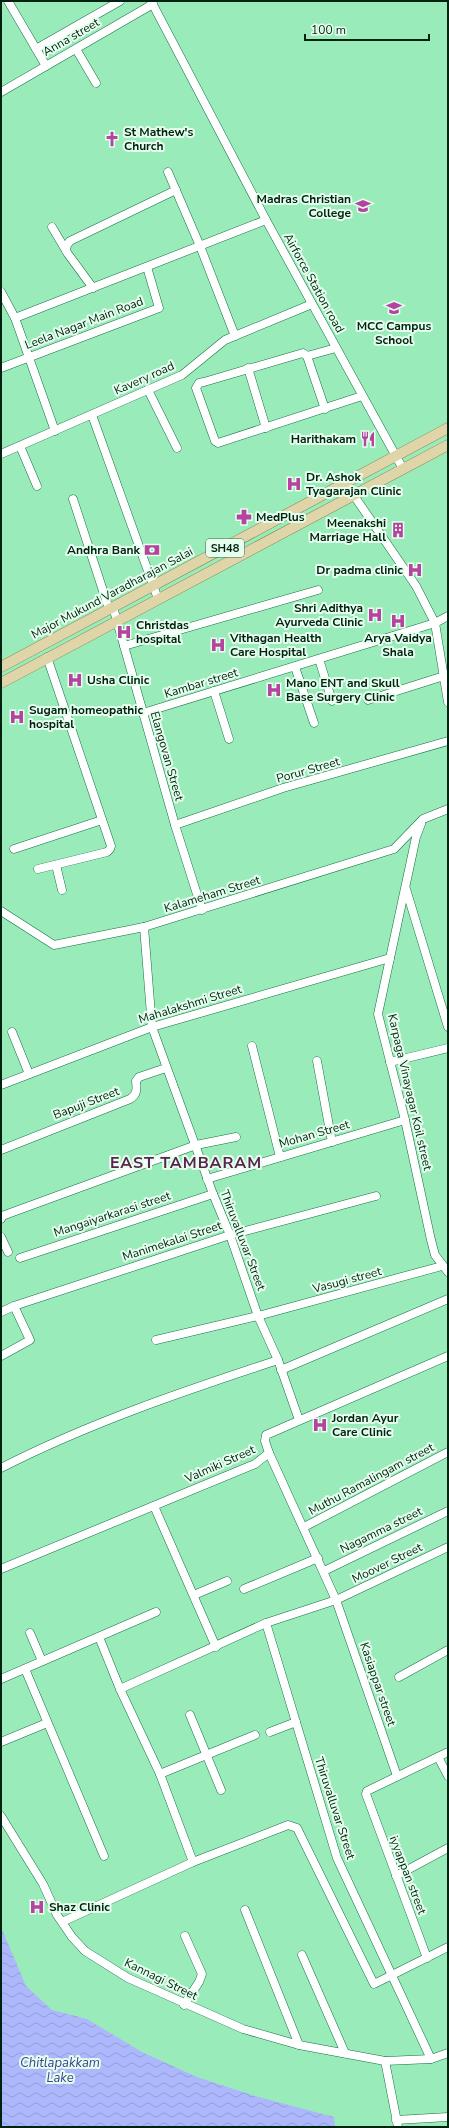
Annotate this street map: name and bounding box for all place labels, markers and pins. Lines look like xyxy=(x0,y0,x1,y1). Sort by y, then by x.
place label: St Mathew's Church xyxy=(124,124,194,154)
church icon: St Mathew's Church xyxy=(103,130,121,148)
place label: Madras Christian College xyxy=(257,191,351,221)
school or university icon: Madras Christian College xyxy=(354,197,372,215)
school or university icon: MCC Campus School xyxy=(385,299,403,317)
place label: MCC Campus School xyxy=(357,318,431,348)
restaurant icon: Harithakam xyxy=(359,430,377,448)
place label: Harithakam xyxy=(291,431,356,447)
place label: Dr. Ashok Tyagarajan Clinic xyxy=(306,469,401,499)
hospital icon: Dr. Ashok Tyagarajan Clinic xyxy=(285,475,303,493)
pharmacy icon: MedPlus xyxy=(235,508,253,526)
place label: MedPlus xyxy=(256,509,305,525)
place label: Meenakshi Marriage Hall xyxy=(309,515,386,545)
building icon: Meenakshi Marriage Hall xyxy=(389,521,407,539)
bank icon: Andhra Bank xyxy=(143,541,161,559)
place label: Andhra Bank xyxy=(67,542,141,558)
hospital icon: Dr padma clinic xyxy=(406,561,424,579)
place label: Dr padma clinic xyxy=(316,562,403,578)
place label: Shri Adithya Ayurveda Clinic xyxy=(276,600,363,630)
hospital icon: Shri Adithya Ayurveda Clinic xyxy=(366,606,384,624)
hospital icon: Arya Vaidya Shala xyxy=(389,612,407,630)
place label: Christdas hospital xyxy=(136,617,189,647)
hospital icon: Christdas hospital xyxy=(115,623,133,641)
place label: Vithagan Health Care Hospital xyxy=(229,630,322,660)
place label: Arya Vaidya Shala xyxy=(364,630,432,660)
hospital icon: Vithagan Health Care Hospital xyxy=(209,636,227,654)
hospital icon: Usha Clinic xyxy=(66,671,84,689)
place label: Usha Clinic xyxy=(87,672,150,688)
place label: Mano ENT and Skull Base Surgery Clinic xyxy=(286,675,400,705)
hospital icon: Mano ENT and Skull Base Surgery Clinic xyxy=(265,681,283,699)
place label: Sugam homeopathic hospital xyxy=(29,702,143,732)
hospital icon: Sugam homeopathic hospital xyxy=(8,708,26,726)
place label: Jordan Ayur Care Clinic xyxy=(331,1410,399,1440)
hospital icon: Jordan Ayur Care Clinic xyxy=(311,1416,329,1434)
hospital icon: Shaz Clinic xyxy=(28,1898,46,1916)
place label: Shaz Clinic xyxy=(49,1899,110,1915)

